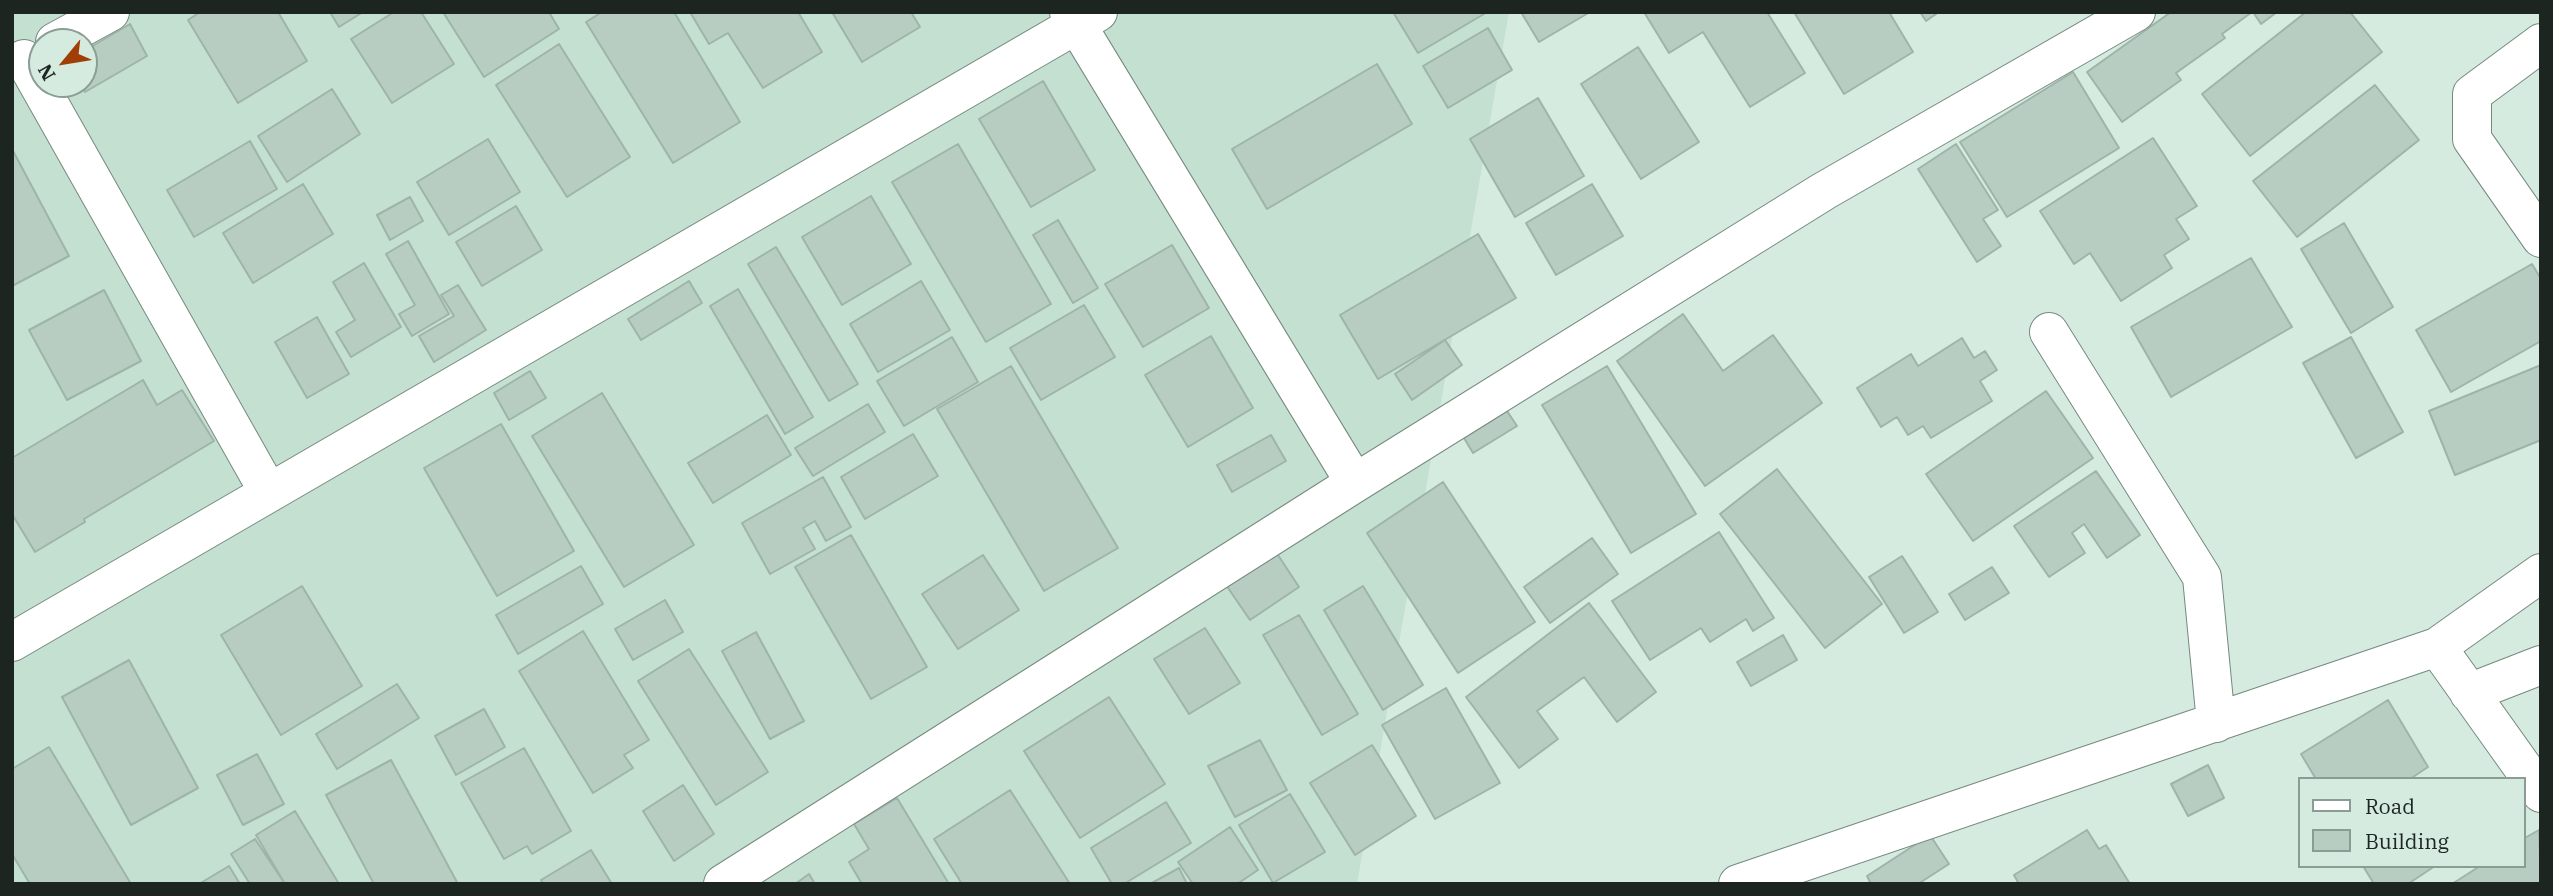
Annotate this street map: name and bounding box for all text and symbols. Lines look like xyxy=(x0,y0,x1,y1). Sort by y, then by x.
north arrow xyxy=(28,28,98,98)
text: N xyxy=(32,60,61,85)
legend xyxy=(2298,777,2525,868)
text: Road xyxy=(2365,792,2415,820)
text: Building xyxy=(2365,827,2449,855)

